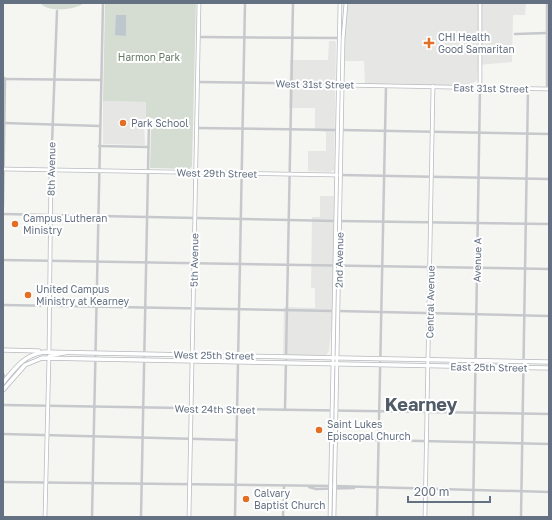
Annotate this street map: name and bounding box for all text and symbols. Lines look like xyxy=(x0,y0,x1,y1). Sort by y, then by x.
place label: CHI Health Good Samaritan xyxy=(438,31,515,55)
marker: CHI Health Good Samaritan xyxy=(423,37,435,49)
park label: Harmon Park xyxy=(118,51,180,63)
street label: West 31st Street xyxy=(275,77,355,91)
street label: East 31st Street xyxy=(453,81,529,95)
place label: Park School xyxy=(131,117,188,129)
marker: Park School xyxy=(118,118,128,128)
street label: 8th Avenue xyxy=(45,142,57,196)
street label: West 29th Street xyxy=(176,166,258,180)
place label: Campus Lutheran Ministry xyxy=(23,212,107,236)
marker: Campus Lutheran Ministry xyxy=(10,219,20,229)
street label: 2nd Avenue xyxy=(333,232,345,288)
street label: 5th Avenue xyxy=(188,233,200,287)
street label: Avenue A xyxy=(471,237,483,282)
street label: Central Avenue xyxy=(423,265,437,339)
place label: United Campus Ministry at Kearney xyxy=(36,283,130,307)
marker: United Campus Ministry at Kearney xyxy=(23,290,33,300)
street label: West 25th Street xyxy=(174,348,254,362)
street label: East 25th Street xyxy=(450,360,528,374)
district label: Kearney xyxy=(385,393,458,415)
street label: West 24th Street xyxy=(174,402,256,416)
place label: Saint Lukes Episcopal Church xyxy=(327,418,411,442)
marker: Saint Lukes Episcopal Church xyxy=(314,425,324,435)
scale bar xyxy=(408,478,490,504)
text: 200 m xyxy=(414,484,449,499)
place label: Calvary Baptist Church xyxy=(254,487,325,511)
marker: Calvary Baptist Church xyxy=(241,494,251,504)

